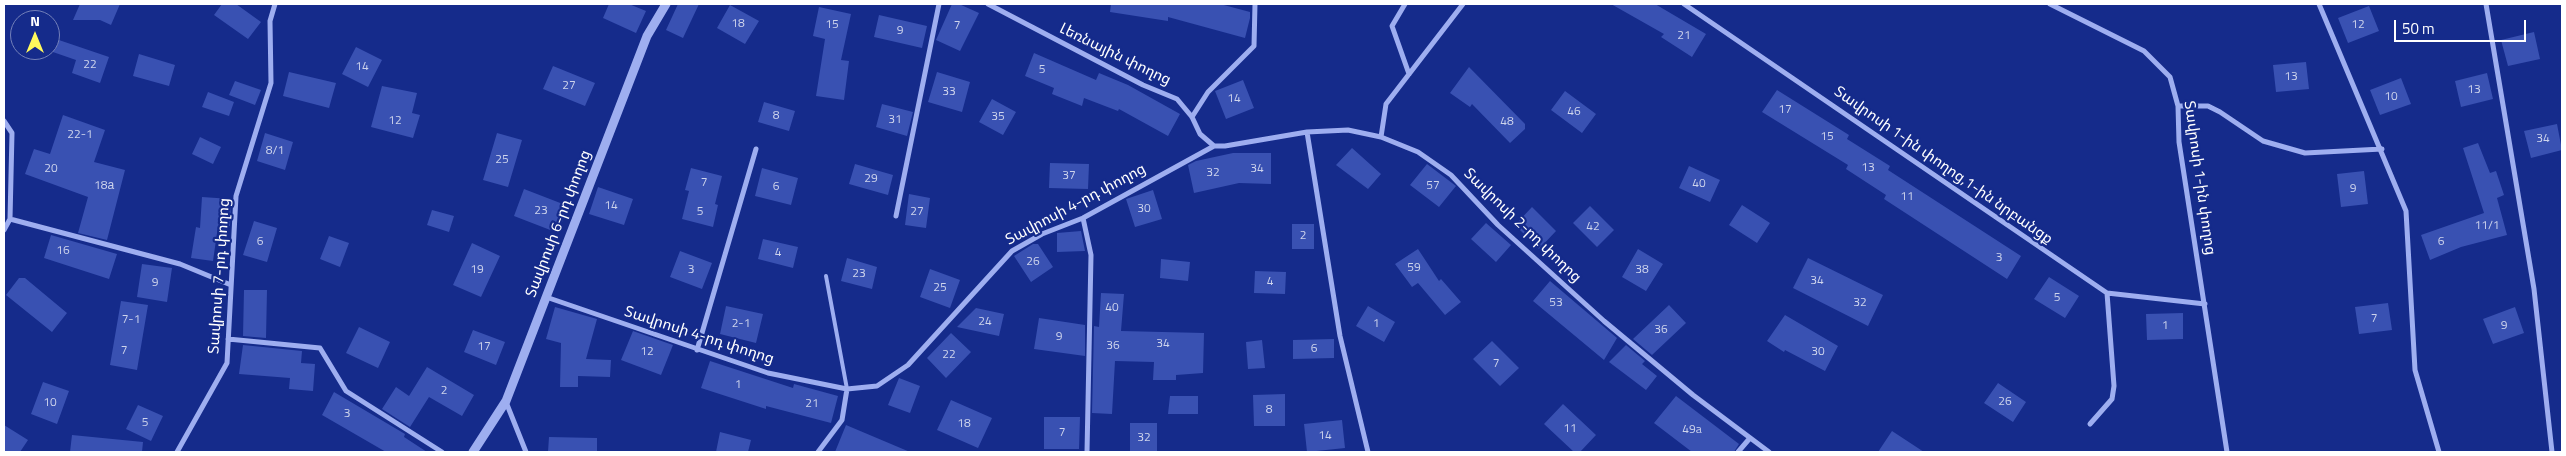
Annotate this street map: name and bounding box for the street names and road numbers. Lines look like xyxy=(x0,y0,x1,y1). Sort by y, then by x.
street label: Լեռնային փողոց xyxy=(1056,20,1174,90)
street label: Տավրոսի 1-ին փողոց,1-ին նրբանցք xyxy=(1830,83,2056,249)
street label: Տավրոսի 1-ին փողոց xyxy=(2179,100,2219,256)
street label: Տավրոսի 6-րդ փողոց xyxy=(523,148,595,300)
street label: Տավրոսի 4-րդ փողոց xyxy=(1003,160,1149,250)
street label: Տավրոսի 2-րդ փողոց xyxy=(1459,165,1585,287)
street label: Տավրոսի 7-րդ փողոց xyxy=(206,197,234,355)
street label: Տավրոսի 4-րդ փողոց xyxy=(622,303,776,369)

